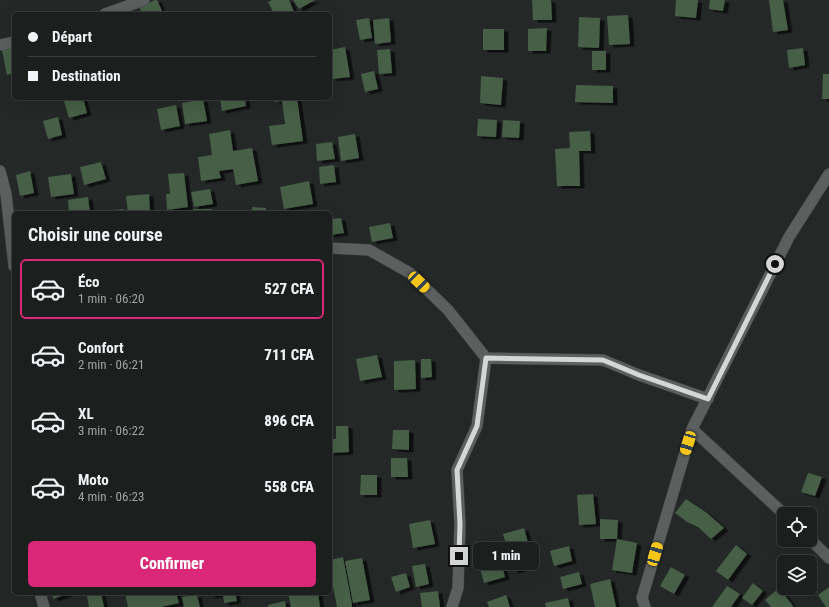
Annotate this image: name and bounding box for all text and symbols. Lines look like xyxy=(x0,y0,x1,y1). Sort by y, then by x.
text: Départ xyxy=(52,28,92,46)
text: Destination xyxy=(52,67,121,85)
text: Choisir une course xyxy=(28,224,163,245)
route start xyxy=(766,255,784,273)
car xyxy=(406,269,432,295)
icon: car xyxy=(30,271,66,307)
text: Éco xyxy=(78,273,100,291)
text: 527 CFA xyxy=(264,280,314,298)
text: 1 min · 06:20 xyxy=(78,291,144,306)
icon: car xyxy=(30,337,66,373)
text: Confort xyxy=(78,339,124,357)
text: 711 CFA xyxy=(264,346,314,364)
text: 2 min · 06:21 xyxy=(78,357,144,372)
icon: car xyxy=(30,403,66,439)
text: XL xyxy=(78,405,94,423)
text: 896 CFA xyxy=(264,412,314,430)
text: 3 min · 06:22 xyxy=(78,423,144,438)
car xyxy=(679,430,697,456)
icon: car xyxy=(30,469,66,505)
text: Moto xyxy=(78,471,109,489)
text: 558 CFA xyxy=(264,478,314,496)
text: 4 min · 06:23 xyxy=(78,489,144,504)
map controls xyxy=(777,507,817,595)
button: locate xyxy=(777,507,817,547)
button: Confirmer xyxy=(28,541,316,587)
car xyxy=(646,541,664,567)
callout: 1 min xyxy=(473,542,539,570)
route end xyxy=(450,547,468,565)
text: 1 min xyxy=(492,548,520,563)
button: layers xyxy=(777,555,817,595)

